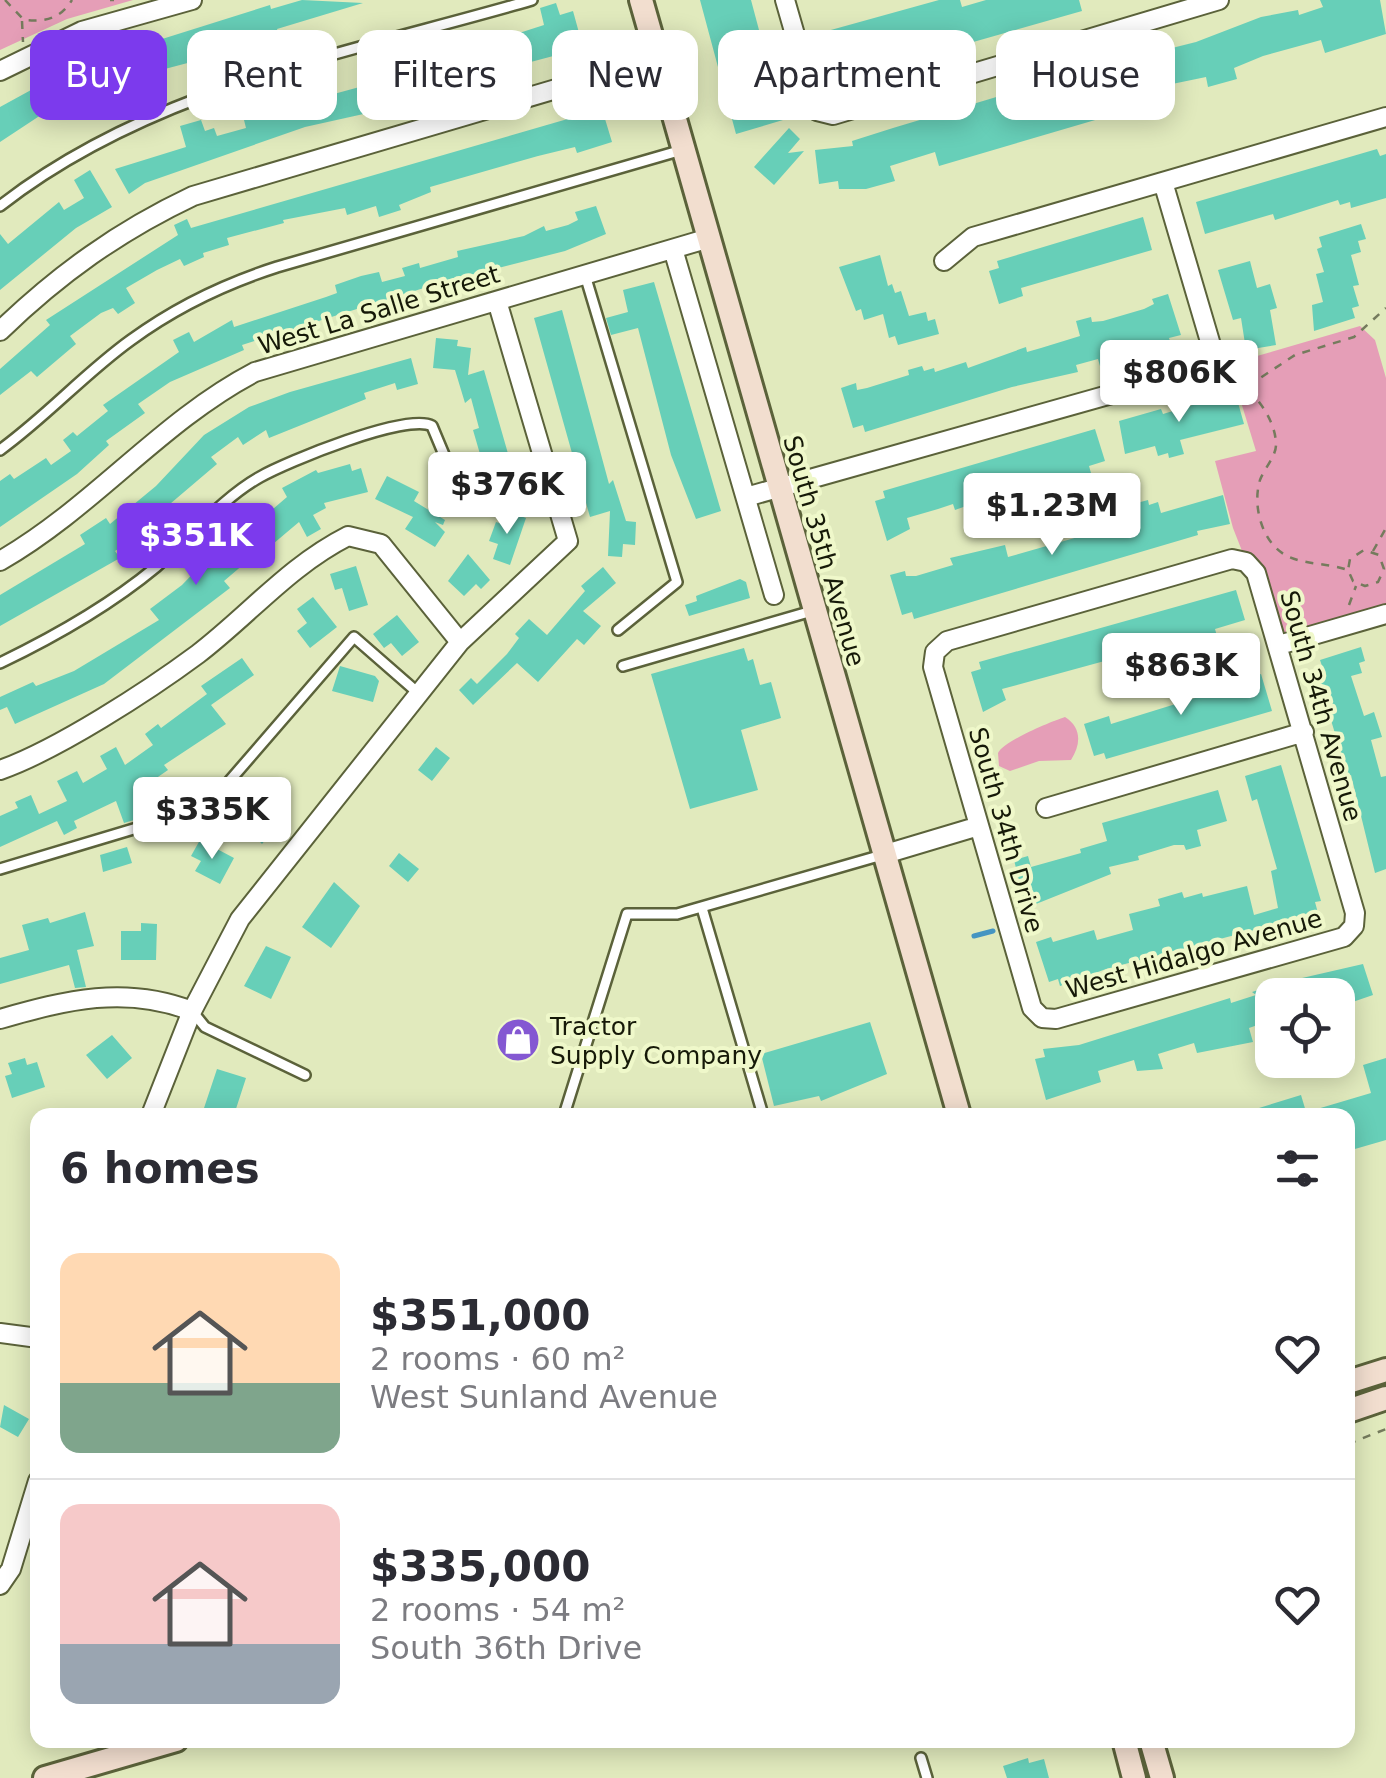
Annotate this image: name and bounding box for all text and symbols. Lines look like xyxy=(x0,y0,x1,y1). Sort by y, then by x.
chip: Buy xyxy=(30,30,167,120)
chip: Rent xyxy=(187,30,337,120)
chip: Filters xyxy=(357,30,532,120)
chip: New xyxy=(552,30,698,120)
chip: Apartment xyxy=(718,30,976,120)
chip: House xyxy=(996,30,1175,120)
street label: West La Salle Street xyxy=(255,259,503,361)
pin: $806K xyxy=(1109,340,1249,425)
text: $806K xyxy=(1122,353,1236,391)
street label: South 35th Avenue xyxy=(777,432,871,670)
pin: $376K xyxy=(437,452,577,537)
text: $376K xyxy=(450,465,564,503)
pin: $1.23M xyxy=(971,473,1133,558)
text: $1.23M xyxy=(985,486,1119,524)
pin: $351K xyxy=(126,503,266,588)
text: $351K xyxy=(139,516,253,554)
street label: South 34th Avenue xyxy=(1274,587,1368,825)
pin: $863K xyxy=(1111,633,1251,718)
text: $863K xyxy=(1124,646,1238,684)
street label: South 34th Drive xyxy=(963,724,1049,936)
pin: $335K xyxy=(142,777,282,862)
text: $335K xyxy=(155,790,269,828)
street label: West Hidalgo Avenue xyxy=(1062,903,1326,1005)
map controls xyxy=(1255,978,1355,1078)
button: locate xyxy=(1255,978,1355,1078)
place label: Tractor Supply Company xyxy=(549,1012,762,1070)
shop icon: Tractor Supply Company xyxy=(495,1017,541,1063)
icon: filters xyxy=(1270,1141,1325,1196)
text: 6 homes xyxy=(60,1144,260,1193)
text: $351,000 xyxy=(370,1291,591,1340)
icon: home xyxy=(140,1293,260,1413)
icon: heart xyxy=(1270,1326,1325,1381)
text: 2 rooms · 60 m² xyxy=(370,1340,625,1378)
text: West Sunland Avenue xyxy=(370,1378,718,1416)
text: $335,000 xyxy=(370,1542,591,1591)
icon: home xyxy=(140,1544,260,1664)
icon: heart xyxy=(1270,1577,1325,1632)
text: 2 rooms · 54 m² xyxy=(370,1591,625,1629)
text: South 36th Drive xyxy=(370,1629,642,1667)

